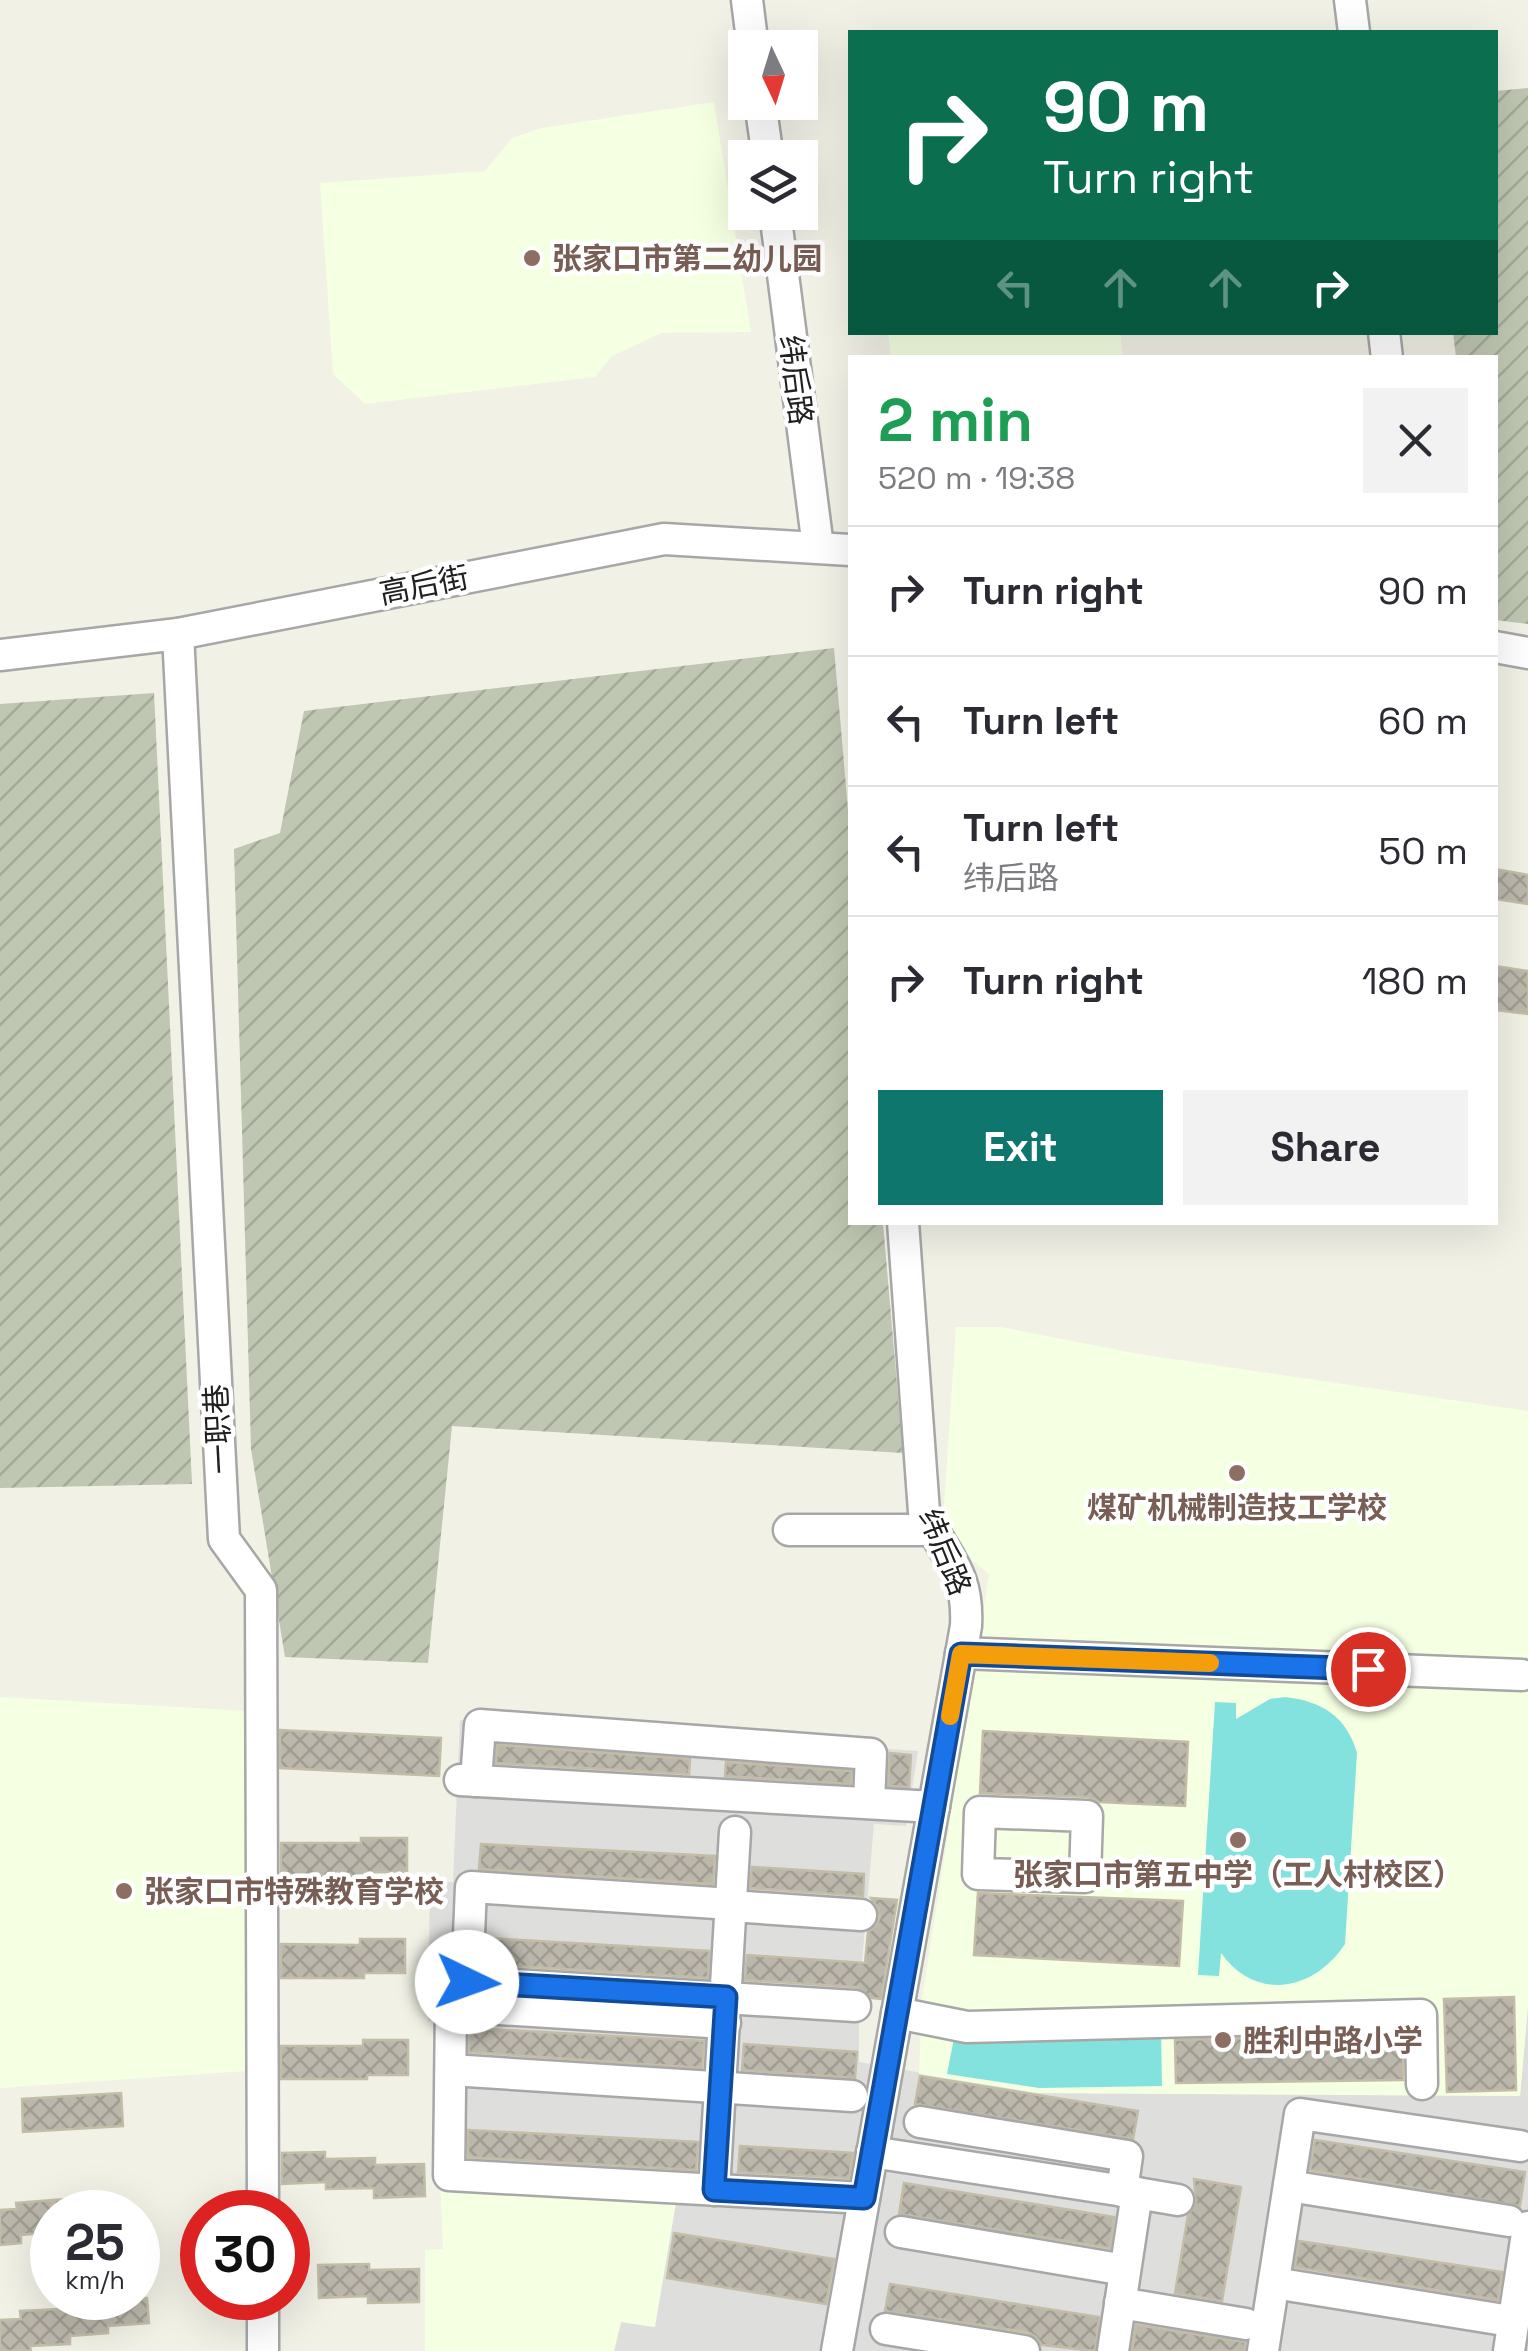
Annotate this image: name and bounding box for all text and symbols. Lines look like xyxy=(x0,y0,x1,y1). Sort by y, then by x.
north arrow xyxy=(728,30,818,120)
map controls xyxy=(728,30,818,230)
text: 90 m xyxy=(1043,62,1209,151)
icon: right xyxy=(878,70,1008,200)
button: layers xyxy=(728,140,818,230)
text: Turn right xyxy=(1043,149,1254,206)
place label: 张家口市第二幼儿园 xyxy=(552,239,822,278)
marker: 张家口市第二幼儿园 xyxy=(521,247,543,269)
icon: left xyxy=(988,260,1043,315)
icon: ahead xyxy=(1093,260,1148,315)
icon: ahead xyxy=(1198,260,1253,315)
icon: right xyxy=(1303,260,1358,315)
street label: 纬后路 xyxy=(771,333,821,427)
text: 2 min xyxy=(878,382,1033,459)
button: close xyxy=(1363,388,1468,493)
text: 520 m · 19:38 xyxy=(878,458,1075,498)
street label: 高后街 xyxy=(376,557,472,613)
icon: right xyxy=(878,564,933,619)
text: Turn right xyxy=(963,567,1144,615)
text: 90 m xyxy=(1378,567,1468,615)
icon: left xyxy=(878,694,933,749)
text: Turn left xyxy=(963,697,1119,745)
text: 60 m xyxy=(1378,697,1468,745)
text: Turn left xyxy=(963,804,1119,852)
icon: left xyxy=(878,824,933,879)
text: 50 m xyxy=(1378,827,1468,875)
text: 纬后路 xyxy=(963,858,1059,898)
icon: right xyxy=(878,954,933,1009)
text: Turn right xyxy=(963,957,1144,1005)
text: 180 m xyxy=(1362,957,1468,1005)
button: Exit xyxy=(878,1090,1163,1205)
button: Share xyxy=(1183,1090,1468,1205)
street label: 一职巷 xyxy=(196,1383,240,1475)
marker: 煤矿机械制造技工学校 xyxy=(1226,1462,1248,1484)
place label: 煤矿机械制造技工学校 xyxy=(1087,1488,1387,1527)
street label: 纬后路 xyxy=(910,1503,980,1601)
pin xyxy=(1326,1627,1411,1712)
icon: arrive xyxy=(1341,1642,1396,1697)
marker: 张家口市第五中学（工人村校区） xyxy=(1227,1829,1249,1851)
place label: 张家口市第五中学（工人村校区） xyxy=(1013,1855,1463,1894)
place label: 张家口市特殊教育学校 xyxy=(144,1872,444,1911)
marker: 张家口市特殊教育学校 xyxy=(113,1880,135,1902)
position arrow xyxy=(415,1930,519,2034)
place label: 胜利中路小学 xyxy=(1243,2021,1423,2060)
marker: 胜利中路小学 xyxy=(1212,2029,1234,2051)
speed limit sign: 30 xyxy=(180,2190,310,2320)
text: 25 xyxy=(65,2211,125,2275)
text: km/h xyxy=(65,2264,125,2296)

